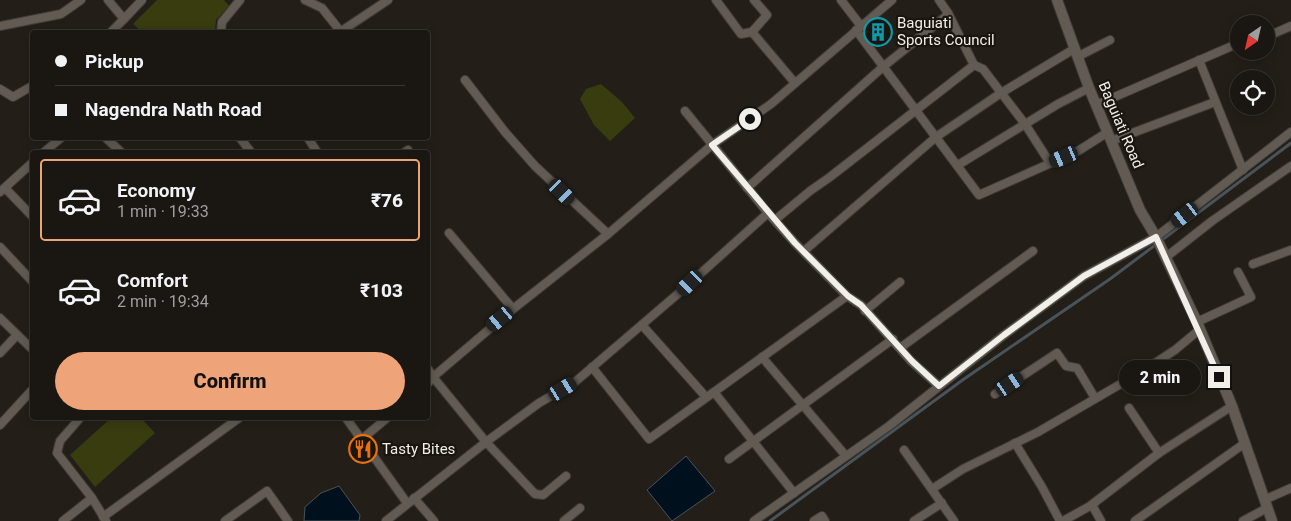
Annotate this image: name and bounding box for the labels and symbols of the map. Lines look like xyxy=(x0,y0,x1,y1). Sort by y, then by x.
place label: Baguiati Sports Council xyxy=(897,14,995,49)
north arrow xyxy=(1230,15,1275,60)
building icon: Baguiati Sports Council xyxy=(863,17,893,47)
street label: Baguiati Road xyxy=(1095,79,1147,171)
route start xyxy=(739,108,761,130)
car xyxy=(1047,144,1080,170)
car xyxy=(546,176,577,208)
car xyxy=(1168,200,1201,230)
car xyxy=(673,267,706,299)
car xyxy=(483,304,516,334)
callout: 2 min xyxy=(1119,360,1202,394)
route end xyxy=(1208,366,1230,388)
car xyxy=(993,369,1026,399)
car xyxy=(546,375,579,403)
restaurant icon: Tasty Bites xyxy=(348,434,378,464)
place label: Tasty Bites xyxy=(382,440,455,458)

